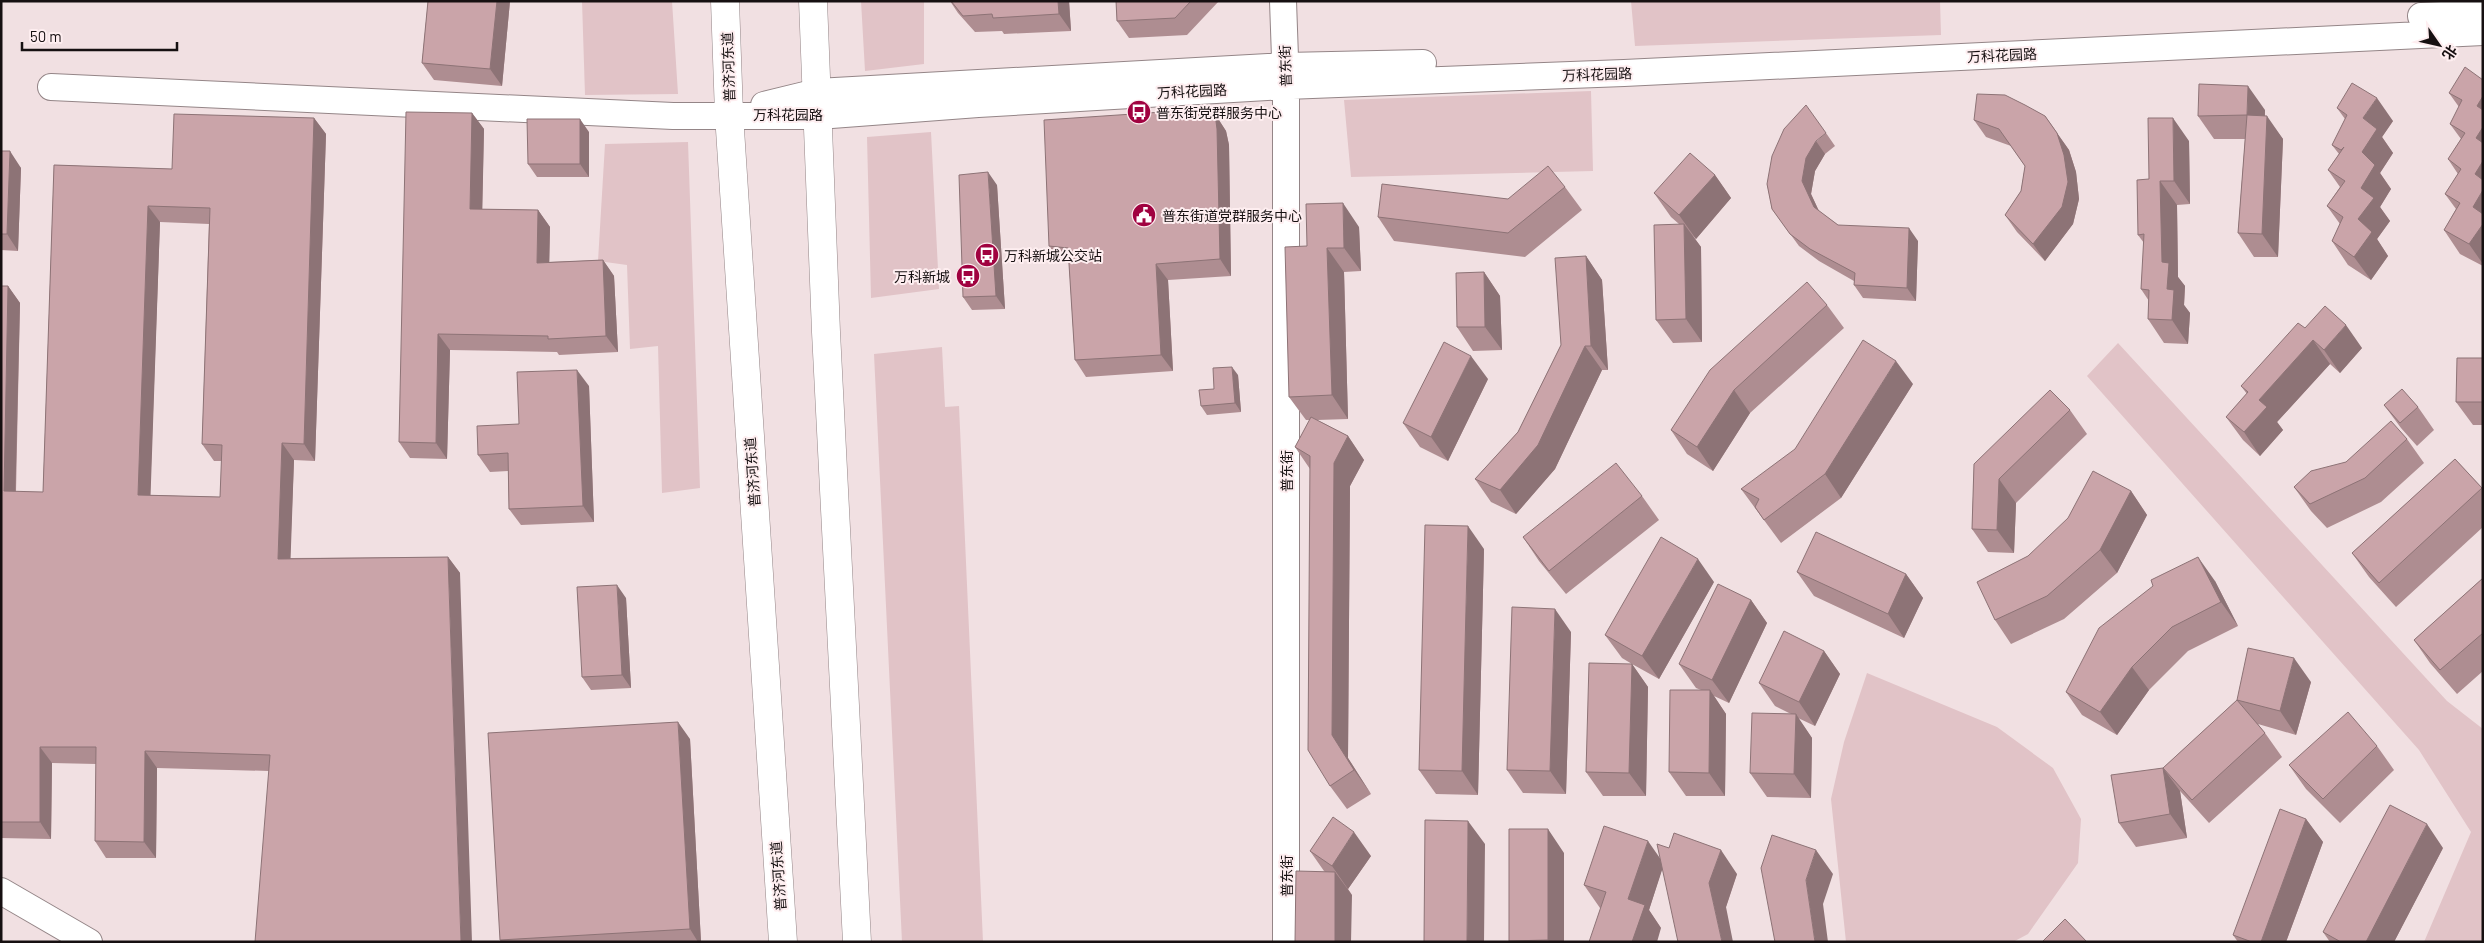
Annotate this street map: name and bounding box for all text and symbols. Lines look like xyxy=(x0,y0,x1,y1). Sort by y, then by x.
scale bar xyxy=(22,20,178,52)
north arrow xyxy=(2414,20,2464,70)
text: 50 m xyxy=(30,27,62,45)
street label: 普济河东道 xyxy=(718,32,738,102)
text: 北 xyxy=(2439,42,2461,63)
street label: 普东街 xyxy=(1276,45,1294,87)
street label: 万科花园路 xyxy=(1967,45,2037,65)
street label: 万科花园路 xyxy=(1562,64,1632,84)
street label: 万科花园路 xyxy=(1157,81,1227,101)
bus stop icon: 普东街党群服务中心 xyxy=(1126,99,1152,125)
place label: 普东街党群服务中心 xyxy=(1156,104,1282,121)
street label: 万科花园路 xyxy=(753,106,823,123)
public building icon: 普东街道党群服务中心 xyxy=(1131,202,1157,228)
place label: 普东街道党群服务中心 xyxy=(1162,207,1302,224)
bus stop icon: 万科新城公交站 xyxy=(974,242,1000,268)
place label: 万科新城公交站 xyxy=(1004,247,1102,264)
bus stop icon: 万科新城 xyxy=(955,263,981,289)
place label: 万科新城 xyxy=(894,268,950,285)
street label: 普济河东道 xyxy=(741,436,763,508)
street label: 普东街 xyxy=(1278,450,1295,492)
street label: 普济河东道 xyxy=(767,840,789,912)
street label: 普东街 xyxy=(1278,855,1295,897)

